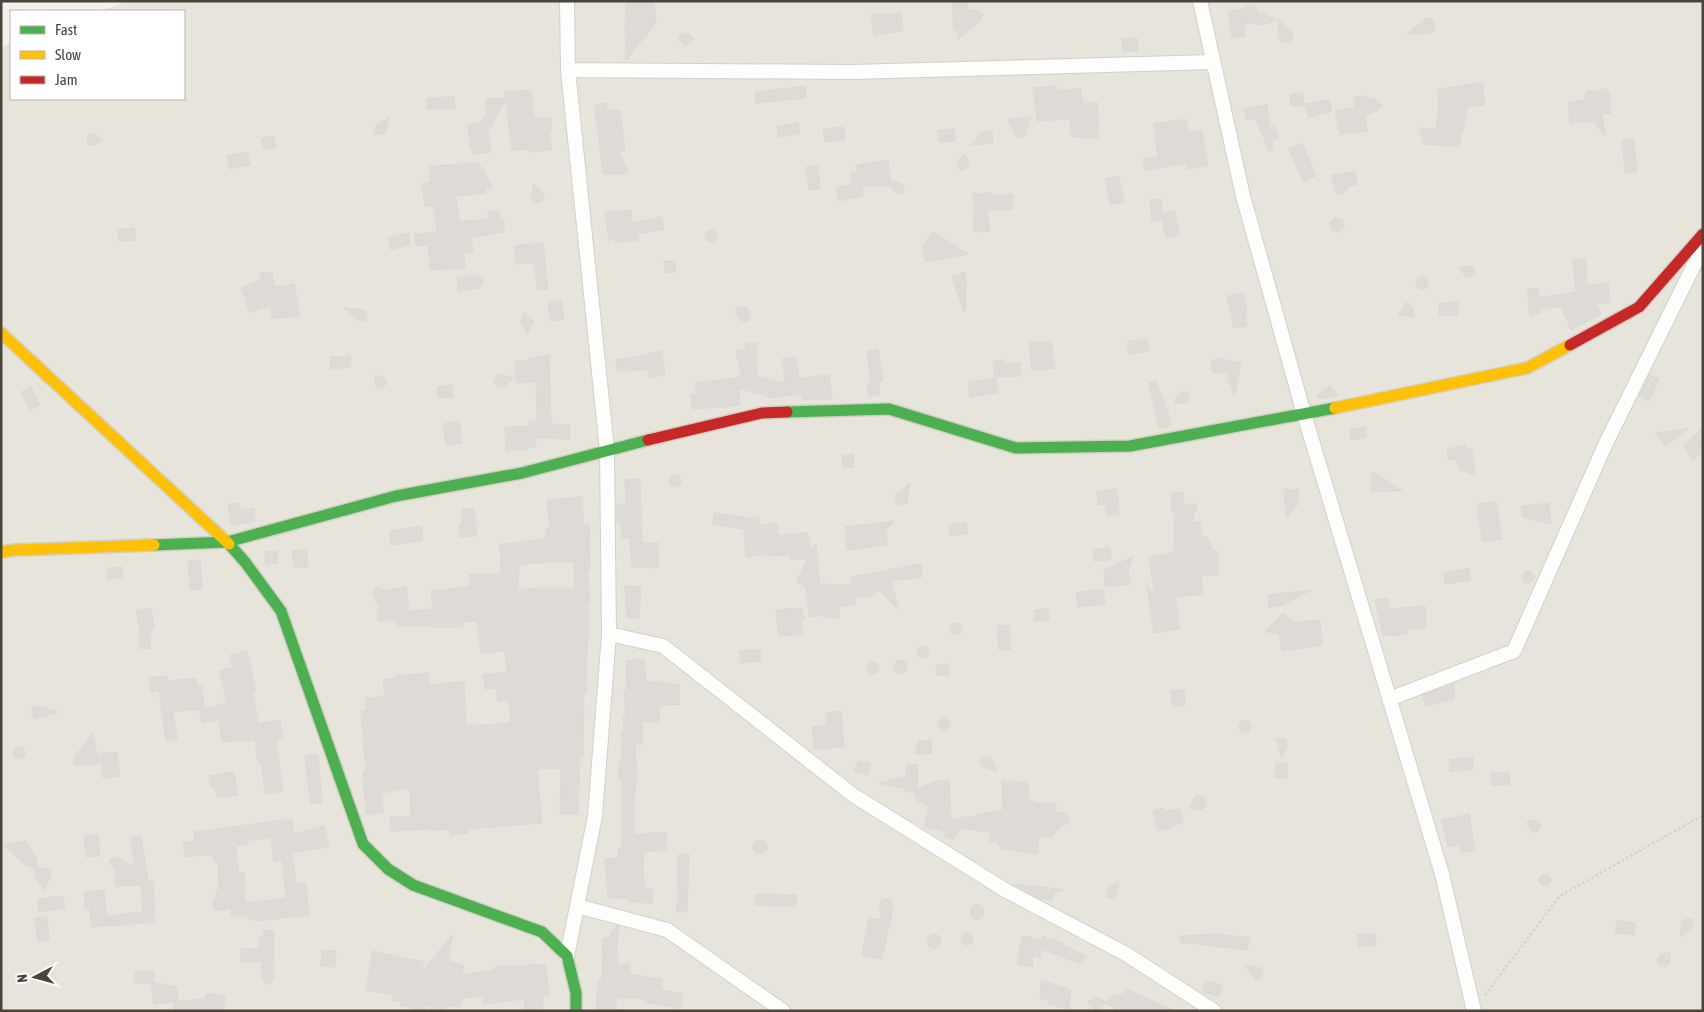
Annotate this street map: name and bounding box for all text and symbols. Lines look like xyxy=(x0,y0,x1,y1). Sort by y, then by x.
legend xyxy=(10,10,185,100)
text: Fast xyxy=(55,21,77,38)
text: Slow xyxy=(55,46,81,63)
text: Jam xyxy=(55,71,78,88)
north arrow xyxy=(10,952,60,1002)
text: N xyxy=(14,973,30,983)

